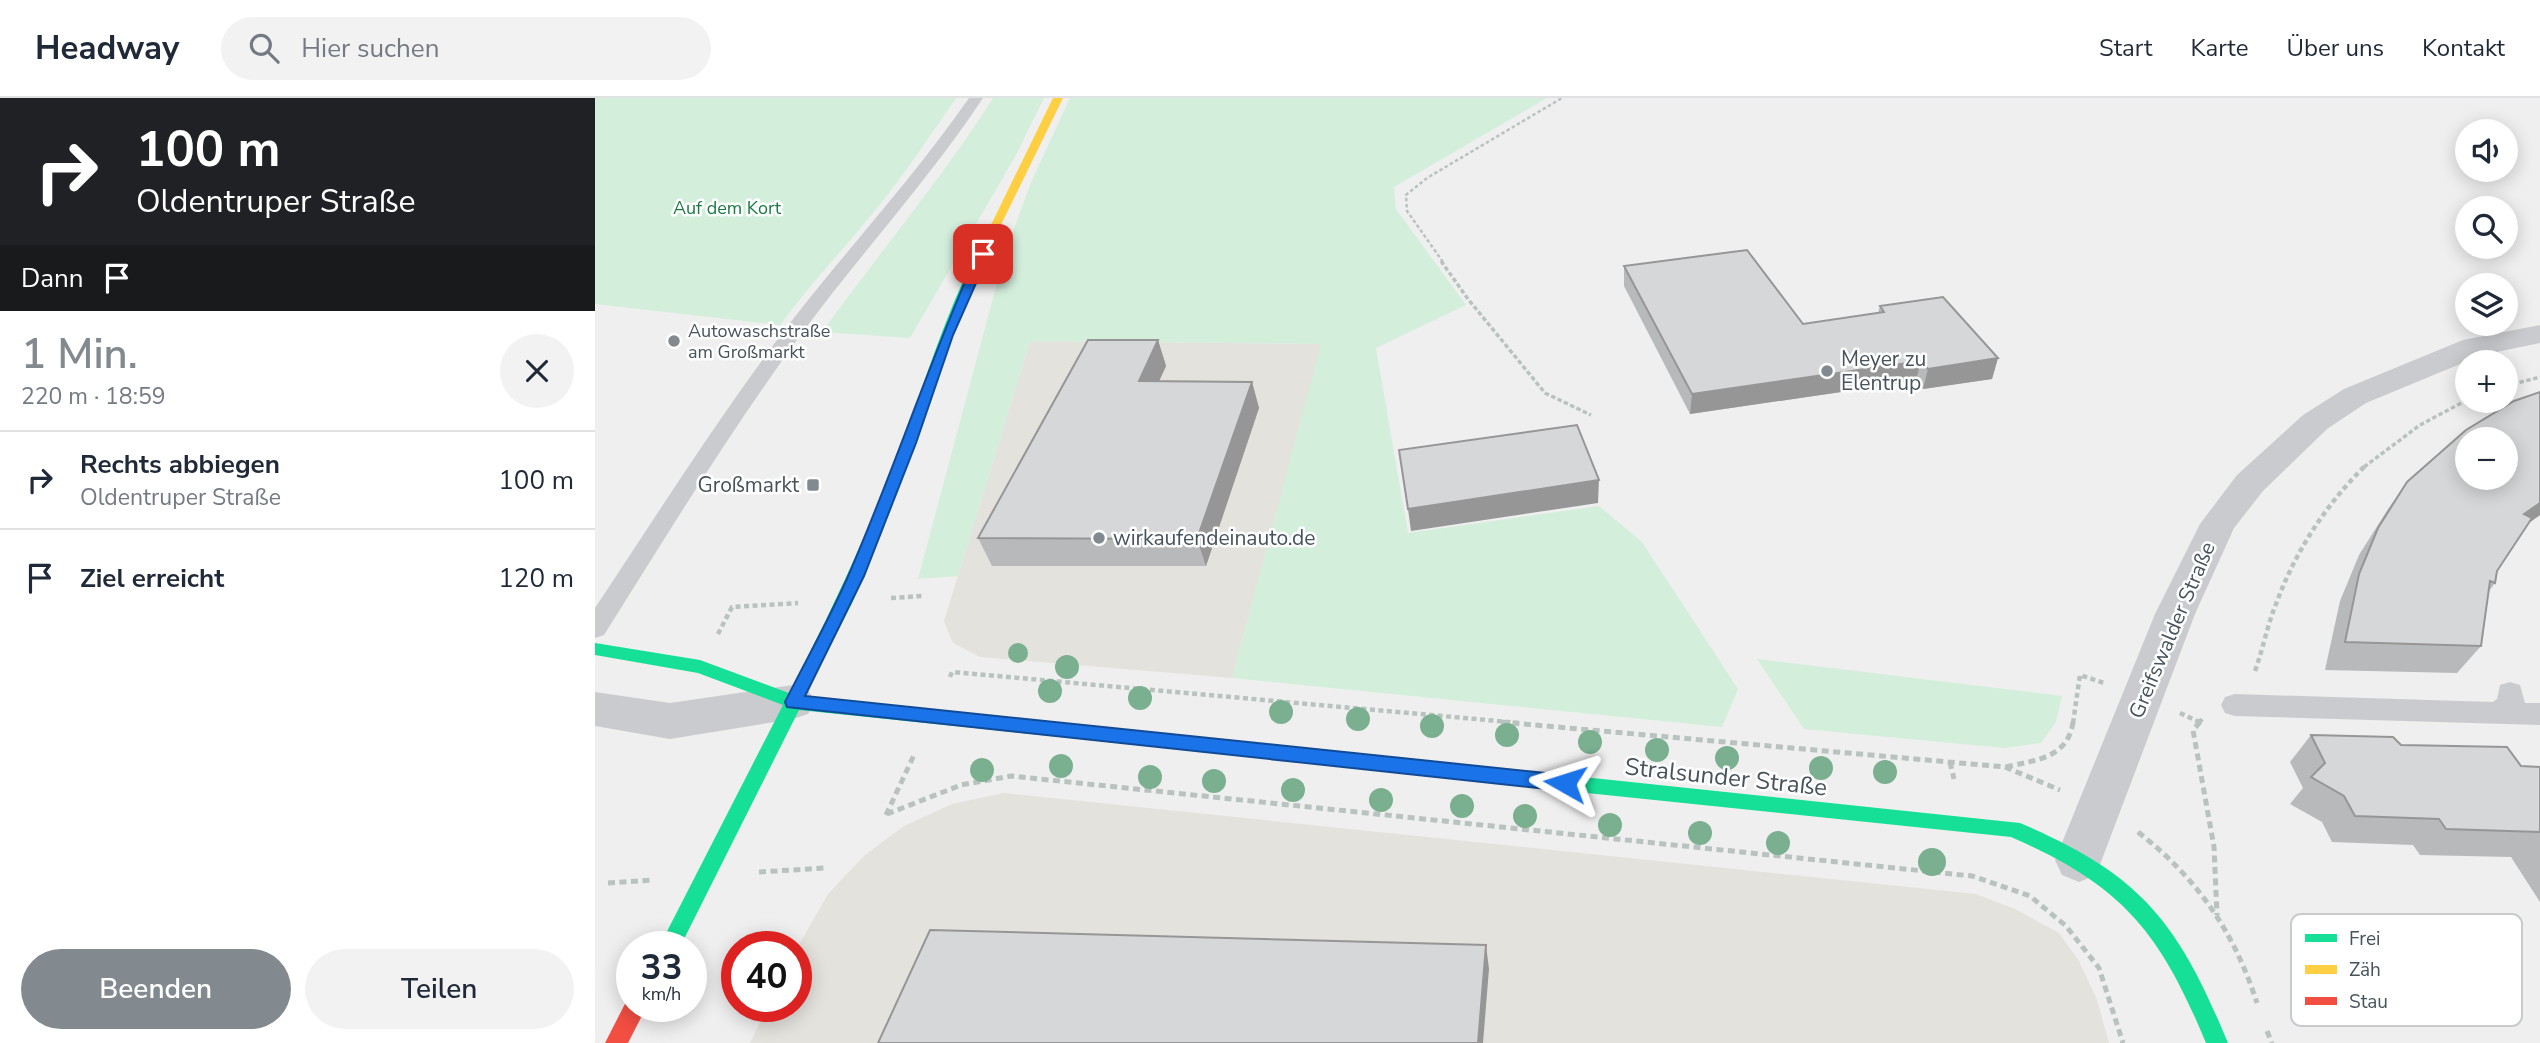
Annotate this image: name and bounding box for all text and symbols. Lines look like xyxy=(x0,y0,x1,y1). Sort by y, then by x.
search box xyxy=(221,17,711,80)
text: Headway xyxy=(35,26,179,71)
icon: search xyxy=(245,29,283,67)
text: Hier suchen xyxy=(301,31,439,66)
text: Start xyxy=(2099,32,2152,64)
text: Karte xyxy=(2190,32,2248,64)
text: Über uns xyxy=(2286,32,2384,64)
text: Kontakt xyxy=(2422,32,2505,64)
text: 100 m xyxy=(136,116,280,183)
map controls xyxy=(2455,119,2518,490)
button: sound xyxy=(2455,119,2518,182)
icon: right xyxy=(21,126,112,217)
text: Oldentruper Straße xyxy=(136,180,415,223)
park label: Auf dem Kort xyxy=(673,196,782,220)
button: search xyxy=(2455,196,2518,259)
pin xyxy=(953,224,1013,284)
icon: arrive xyxy=(964,235,1002,273)
icon: arrive xyxy=(98,259,136,297)
text: Dann xyxy=(21,261,84,296)
button: layers xyxy=(2455,273,2518,336)
place label: Autowaschstraße am Großmarkt xyxy=(688,319,830,364)
text: 1 Min. xyxy=(21,326,138,383)
marker: Autowaschstraße am Großmarkt xyxy=(666,333,682,349)
button: close xyxy=(500,334,574,408)
place label: Meyer zu Elentrup xyxy=(1841,345,1926,397)
button: + xyxy=(2455,350,2518,413)
marker: Meyer zu Elentrup xyxy=(1819,363,1835,379)
text: 220 m · 18:59 xyxy=(21,381,166,412)
button: − xyxy=(2455,427,2518,490)
text: Rechts abbiegen xyxy=(80,447,280,482)
icon: right xyxy=(21,461,59,499)
text: 100 m xyxy=(498,463,574,498)
place label: Großmarkt xyxy=(698,471,800,499)
marker: Großmarkt xyxy=(805,477,821,493)
text: Oldentruper Straße xyxy=(80,482,281,513)
place label: wirkaufendeinauto.de xyxy=(1113,524,1316,552)
marker: wirkaufendeinauto.de xyxy=(1091,530,1107,546)
street label: Greifswalder Straße xyxy=(2122,537,2222,723)
icon: arrive xyxy=(21,559,59,597)
text: Ziel erreicht xyxy=(80,561,224,596)
text: 120 m xyxy=(498,561,574,596)
position arrow xyxy=(1528,746,1602,820)
street label: Stralsunder Straße xyxy=(1623,750,1829,804)
legend xyxy=(2291,914,2522,1026)
text: Frei xyxy=(2349,926,2380,952)
speed limit sign: 40 xyxy=(721,931,812,1022)
text: 33 xyxy=(640,944,683,991)
button: Beenden xyxy=(21,949,291,1029)
button: Teilen xyxy=(305,949,574,1029)
text: Zäh xyxy=(2349,957,2381,983)
text: km/h xyxy=(642,982,681,1006)
text: Stau xyxy=(2349,989,2388,1015)

